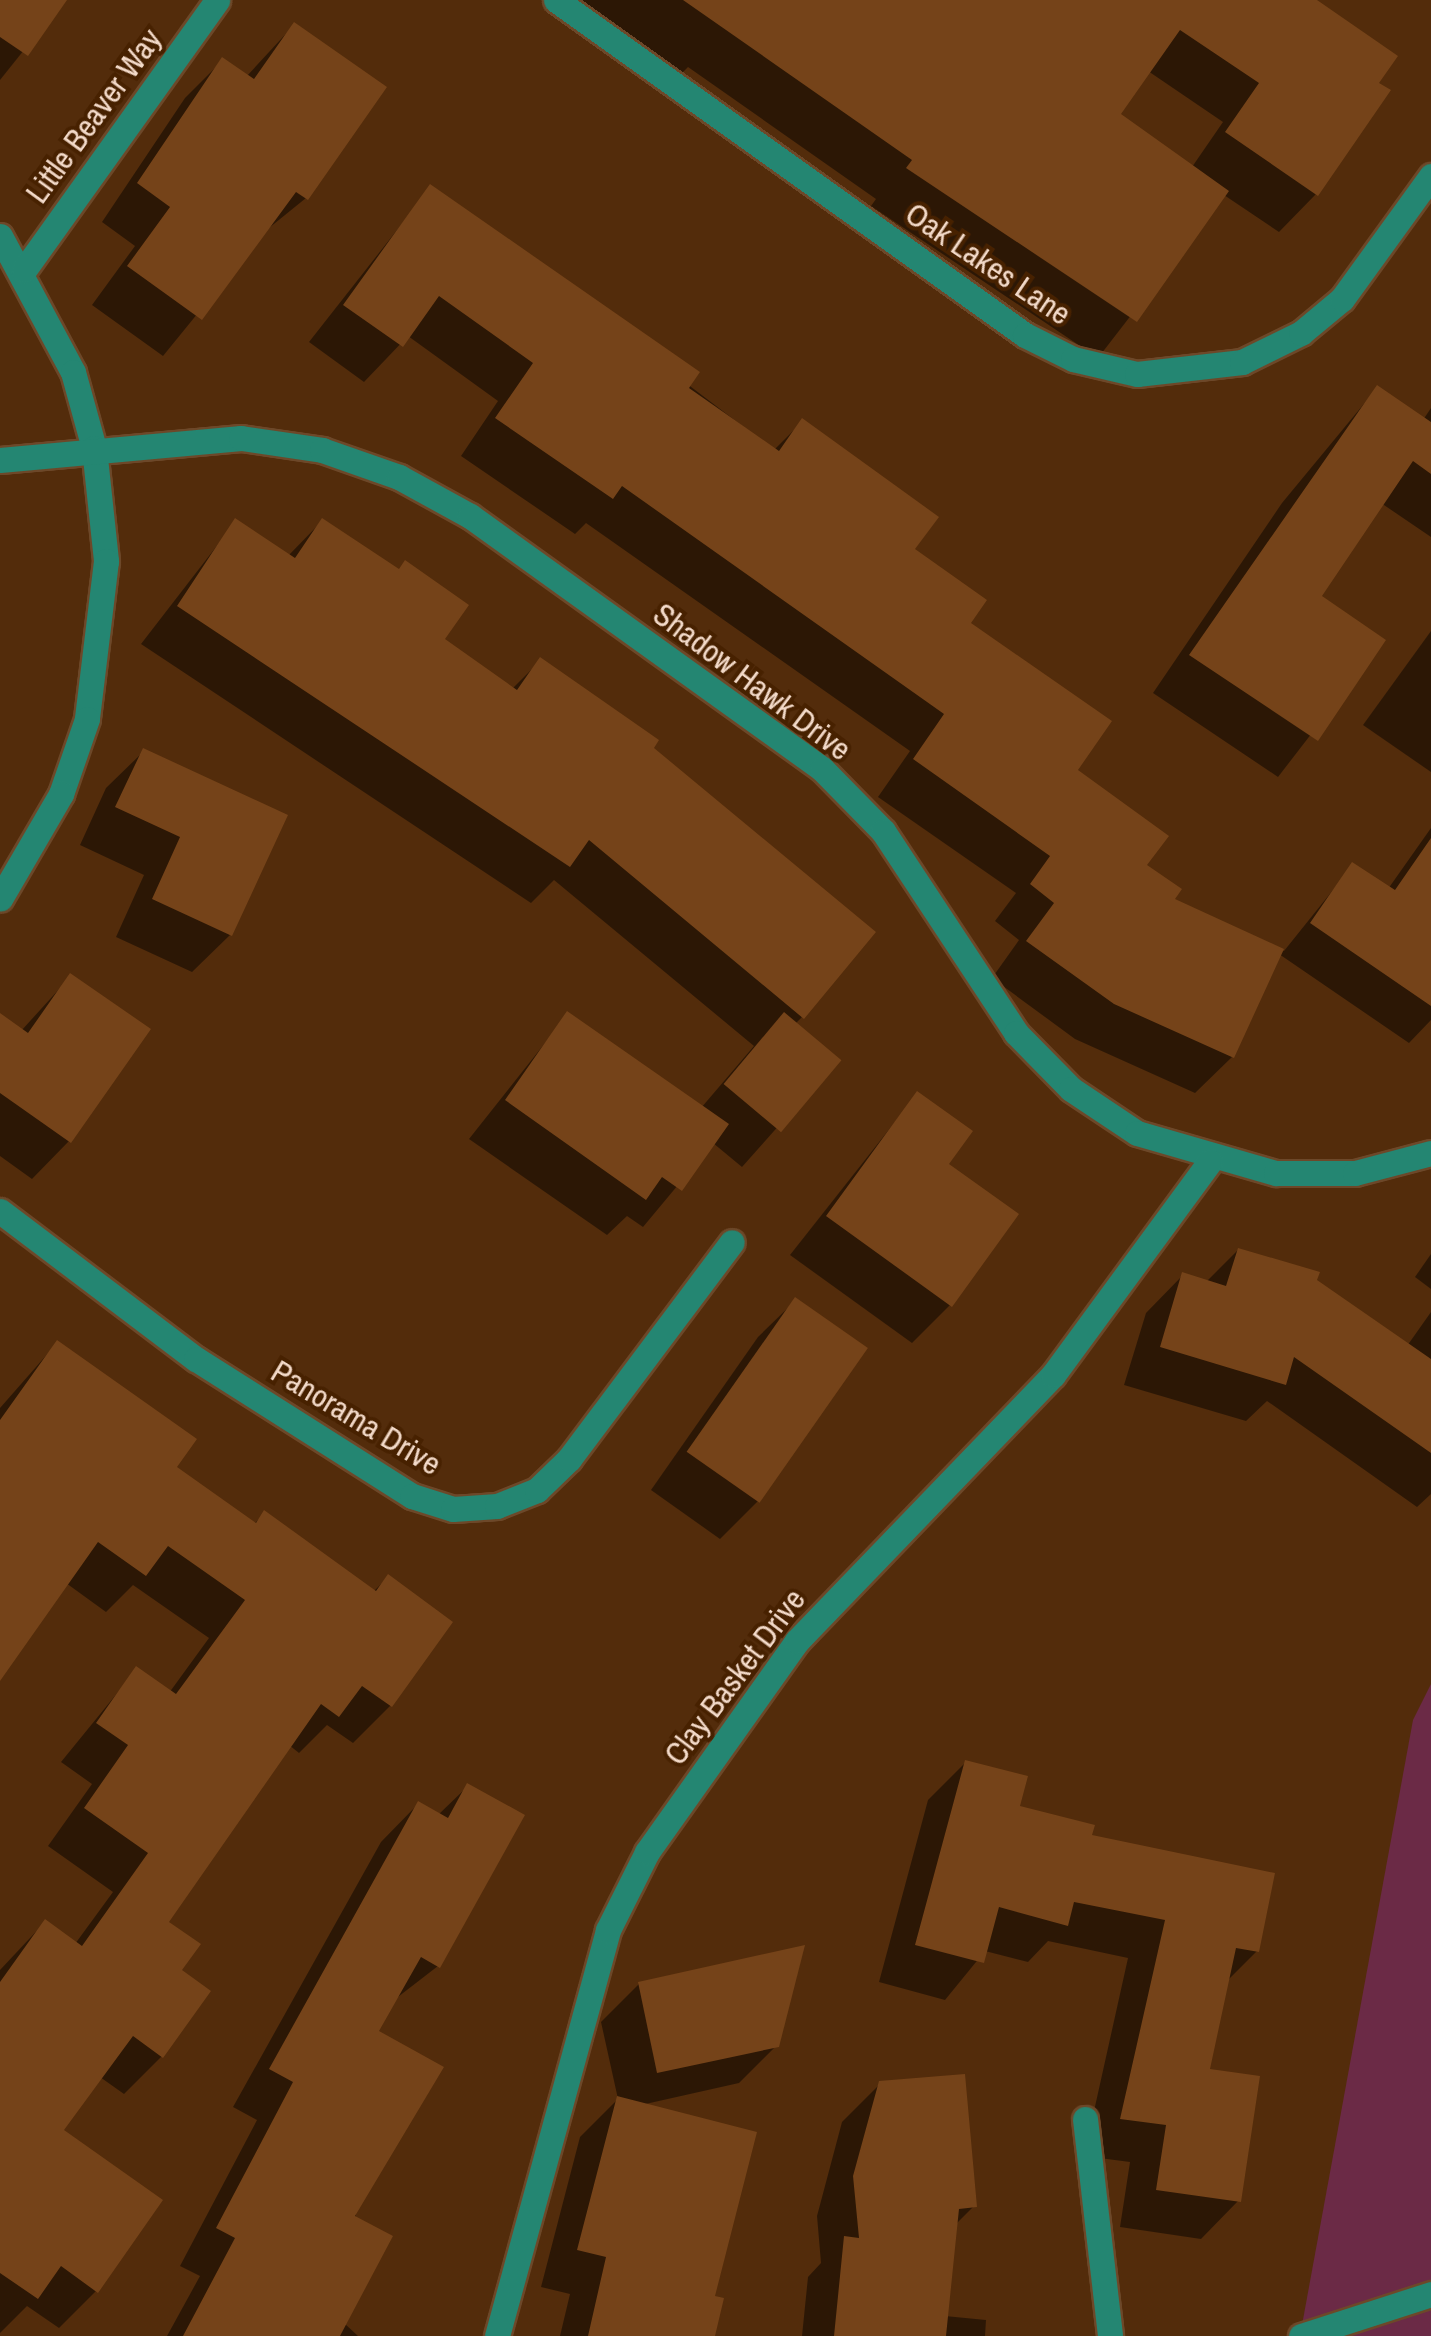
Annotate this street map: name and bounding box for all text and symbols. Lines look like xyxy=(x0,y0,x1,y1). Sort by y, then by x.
street label: Little Beaver Way xyxy=(18,21,170,211)
street label: Oak Lakes Lane xyxy=(898,195,1078,333)
street label: Shadow Hawk Drive xyxy=(646,595,858,769)
street label: Panorama Drive xyxy=(264,1352,448,1484)
street label: Clay Basket Drive xyxy=(656,1582,814,1772)

